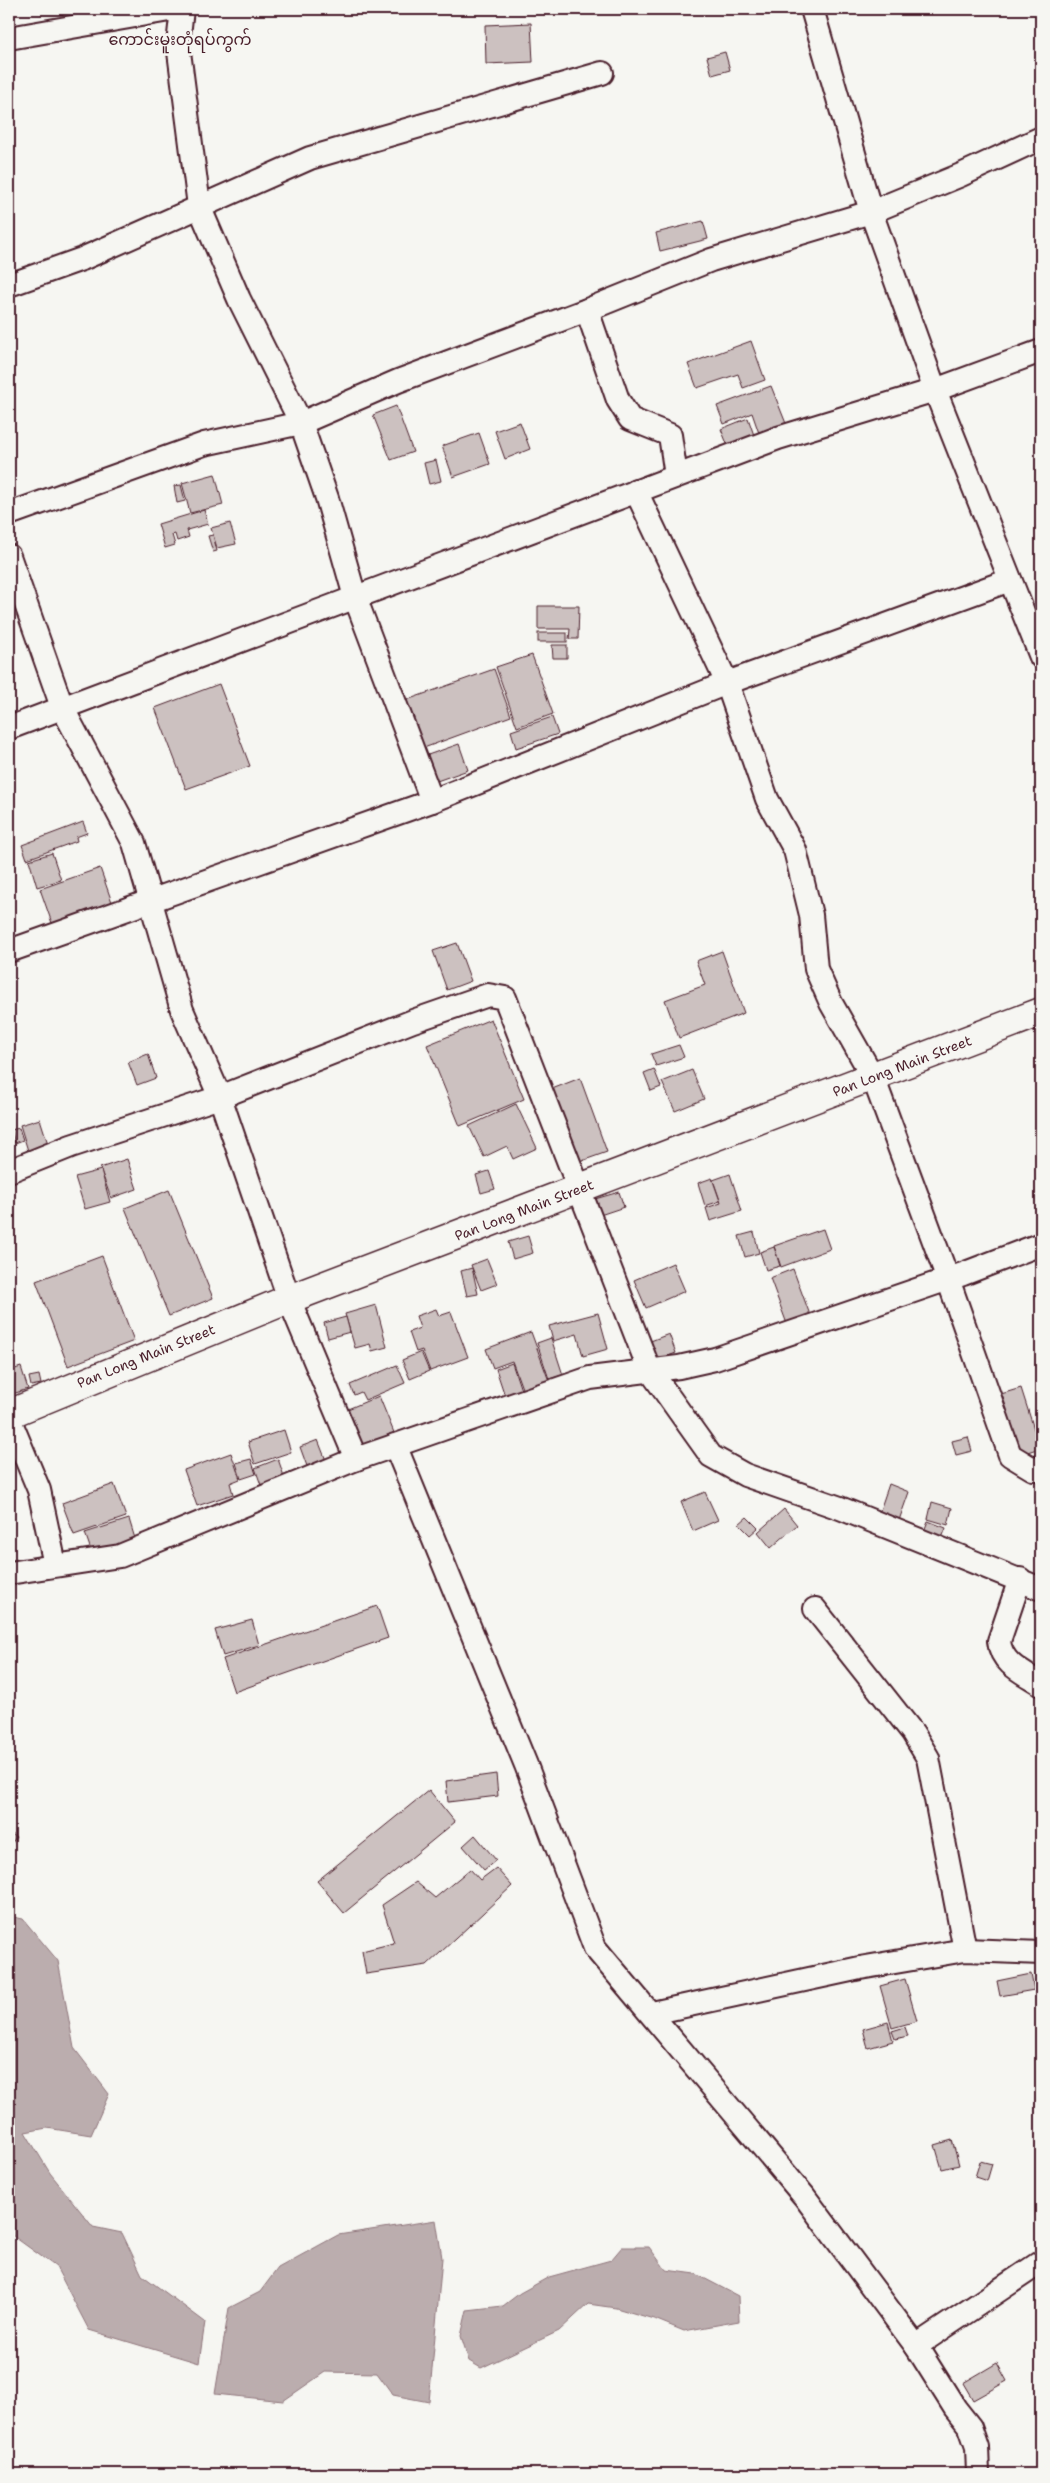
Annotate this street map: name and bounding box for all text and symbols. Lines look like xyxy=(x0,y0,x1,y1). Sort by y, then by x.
district label: ကောင်းမူးတုံရပ်ကွက် xyxy=(108,28,252,54)
street label: Pan Long Main Street xyxy=(830,1031,974,1101)
street label: Pan Long Main Street xyxy=(452,1175,596,1245)
street label: Pan Long Main Street xyxy=(74,1320,218,1392)

